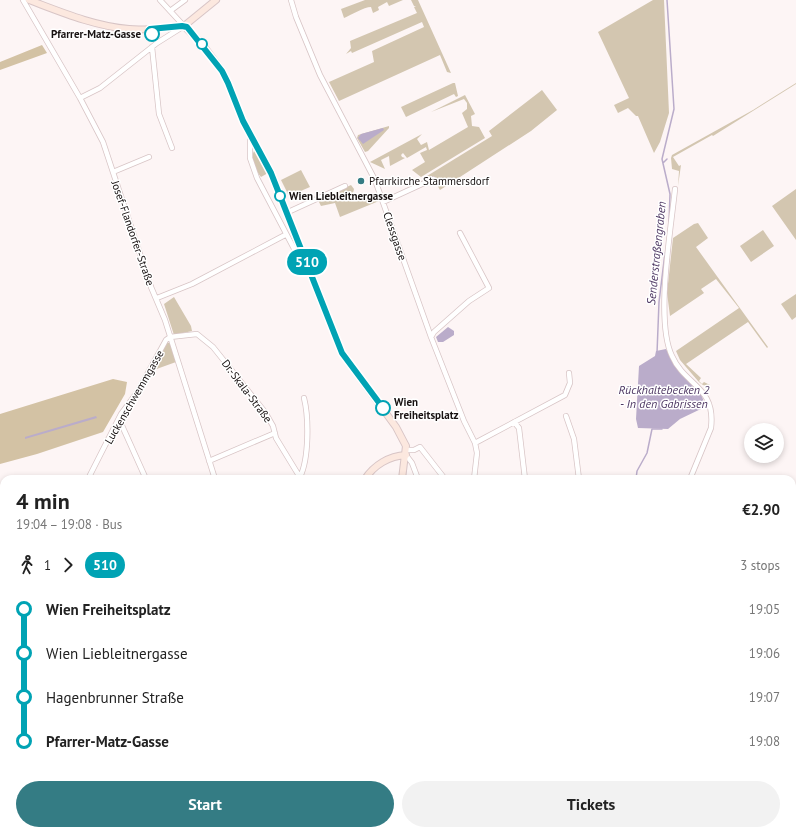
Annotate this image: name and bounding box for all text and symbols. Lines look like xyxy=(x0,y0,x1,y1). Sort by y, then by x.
marker: Pfarrer-Matz-Gasse xyxy=(144,26,160,42)
place label: Pfarrer-Matz-Gasse xyxy=(51,27,141,41)
unlabelled marker xyxy=(196,38,208,50)
place label: Pfarrkirche Stammersdorf xyxy=(369,174,489,188)
marker: Pfarrkirche Stammersdorf xyxy=(356,176,366,186)
street label: Josef-Flandorfer-Straße xyxy=(108,178,158,288)
place label: Wien Liebleitnergasse xyxy=(289,189,394,203)
marker: Wien Liebleitnergasse xyxy=(274,190,286,202)
water label: Senderstraßengraben xyxy=(643,200,669,306)
street label: Clessgasse xyxy=(380,210,410,263)
line badge: 510 xyxy=(284,249,330,275)
text: 510 xyxy=(295,253,319,271)
street label: Luckenschwemmgasse xyxy=(101,347,167,447)
street label: Dr.-Skala-Straße xyxy=(219,357,275,426)
water label: Rückhaltebecken 2 - In den Gabrissen xyxy=(618,382,710,411)
place label: Wien Freiheitsplatz xyxy=(394,395,459,422)
marker: Wien Freiheitsplatz xyxy=(375,400,391,416)
map controls xyxy=(744,423,784,463)
button: layers xyxy=(744,423,784,463)
text: 4 min xyxy=(16,487,70,515)
text: €2.90 xyxy=(742,500,780,519)
text: 19:04 – 19:08 · Bus xyxy=(16,516,122,533)
icon: walk xyxy=(16,554,38,576)
icon: forward xyxy=(57,554,79,576)
text: 510 xyxy=(93,556,117,574)
text: 1 xyxy=(44,557,51,574)
text: 3 stops xyxy=(740,557,780,574)
text: Wien Freiheitsplatz xyxy=(46,600,171,619)
text: 19:05 xyxy=(749,601,780,618)
text: Wien Liebleitnergasse xyxy=(46,644,188,663)
text: 19:06 xyxy=(749,645,780,662)
text: Hagenbrunner Straße xyxy=(46,688,184,707)
text: 19:07 xyxy=(749,689,780,706)
text: Pfarrer-Matz-Gasse xyxy=(46,732,169,751)
text: 19:08 xyxy=(749,733,780,750)
button: Start xyxy=(16,781,394,827)
button: Tickets xyxy=(402,781,780,827)

